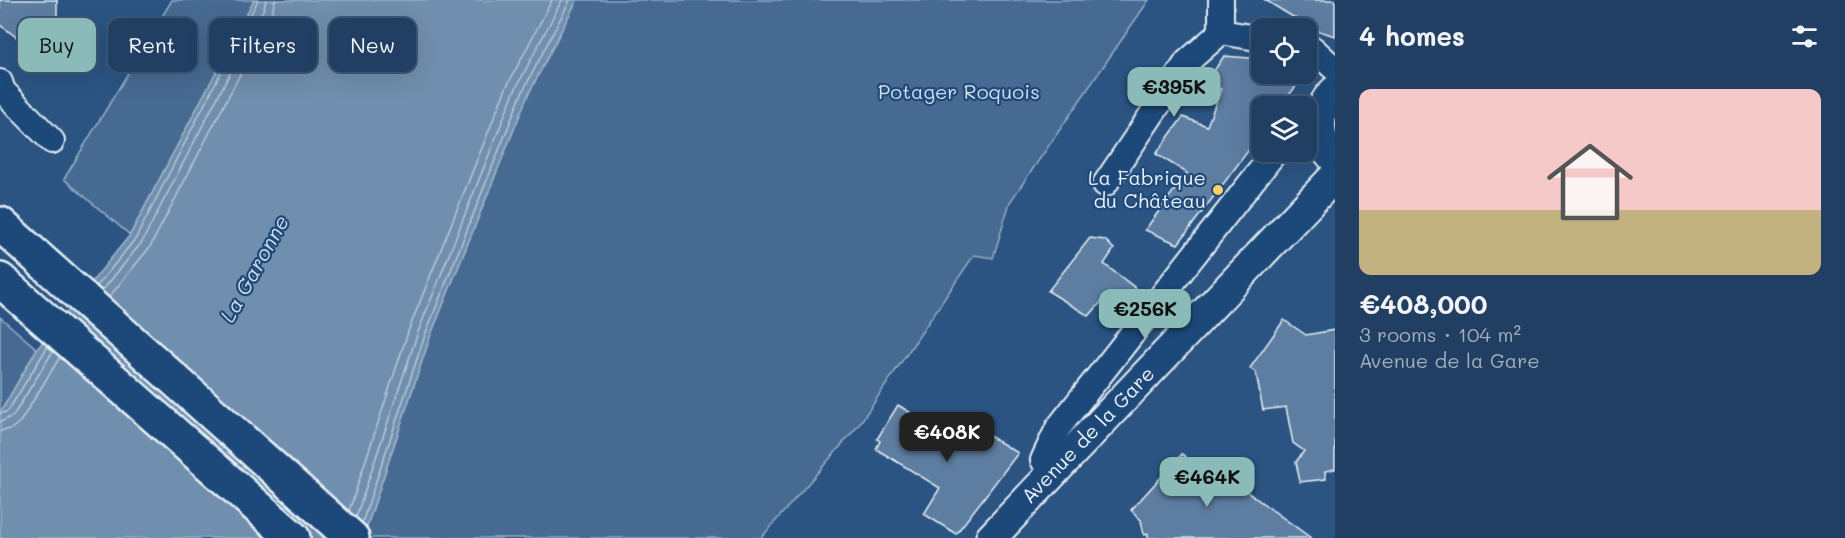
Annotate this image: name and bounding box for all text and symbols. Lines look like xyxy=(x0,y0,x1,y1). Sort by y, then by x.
chip: Buy xyxy=(18,18,96,72)
chip: Rent xyxy=(108,18,197,72)
chip: Filters xyxy=(209,18,317,72)
chip: New xyxy=(329,18,416,72)
map controls xyxy=(1251,18,1317,162)
button: locate xyxy=(1251,18,1317,84)
text: 4 homes xyxy=(1359,19,1465,53)
icon: filters xyxy=(1788,20,1821,53)
pin: €395K xyxy=(1132,67,1216,118)
text: €395K xyxy=(1141,73,1207,99)
park label: Potager Roquois xyxy=(878,78,1040,104)
button: layers xyxy=(1251,96,1317,162)
icon: home xyxy=(1536,128,1644,236)
place label: La Fabrique du Château xyxy=(1088,164,1206,213)
marker: La Fabrique du Château xyxy=(1211,183,1225,197)
water label: La Garonne xyxy=(213,210,294,327)
text: €408,000 xyxy=(1359,287,1488,321)
pin: €256K xyxy=(1103,289,1187,340)
text: €256K xyxy=(1113,295,1177,321)
text: 3 rooms · 104 m² xyxy=(1359,321,1521,347)
text: Avenue de la Gare xyxy=(1359,347,1540,373)
street label: Avenue de la Gare xyxy=(1015,360,1159,508)
pin: €408K xyxy=(905,412,989,463)
text: €408K xyxy=(913,418,981,444)
pin: €464K xyxy=(1165,457,1249,508)
text: €464K xyxy=(1174,463,1240,489)

